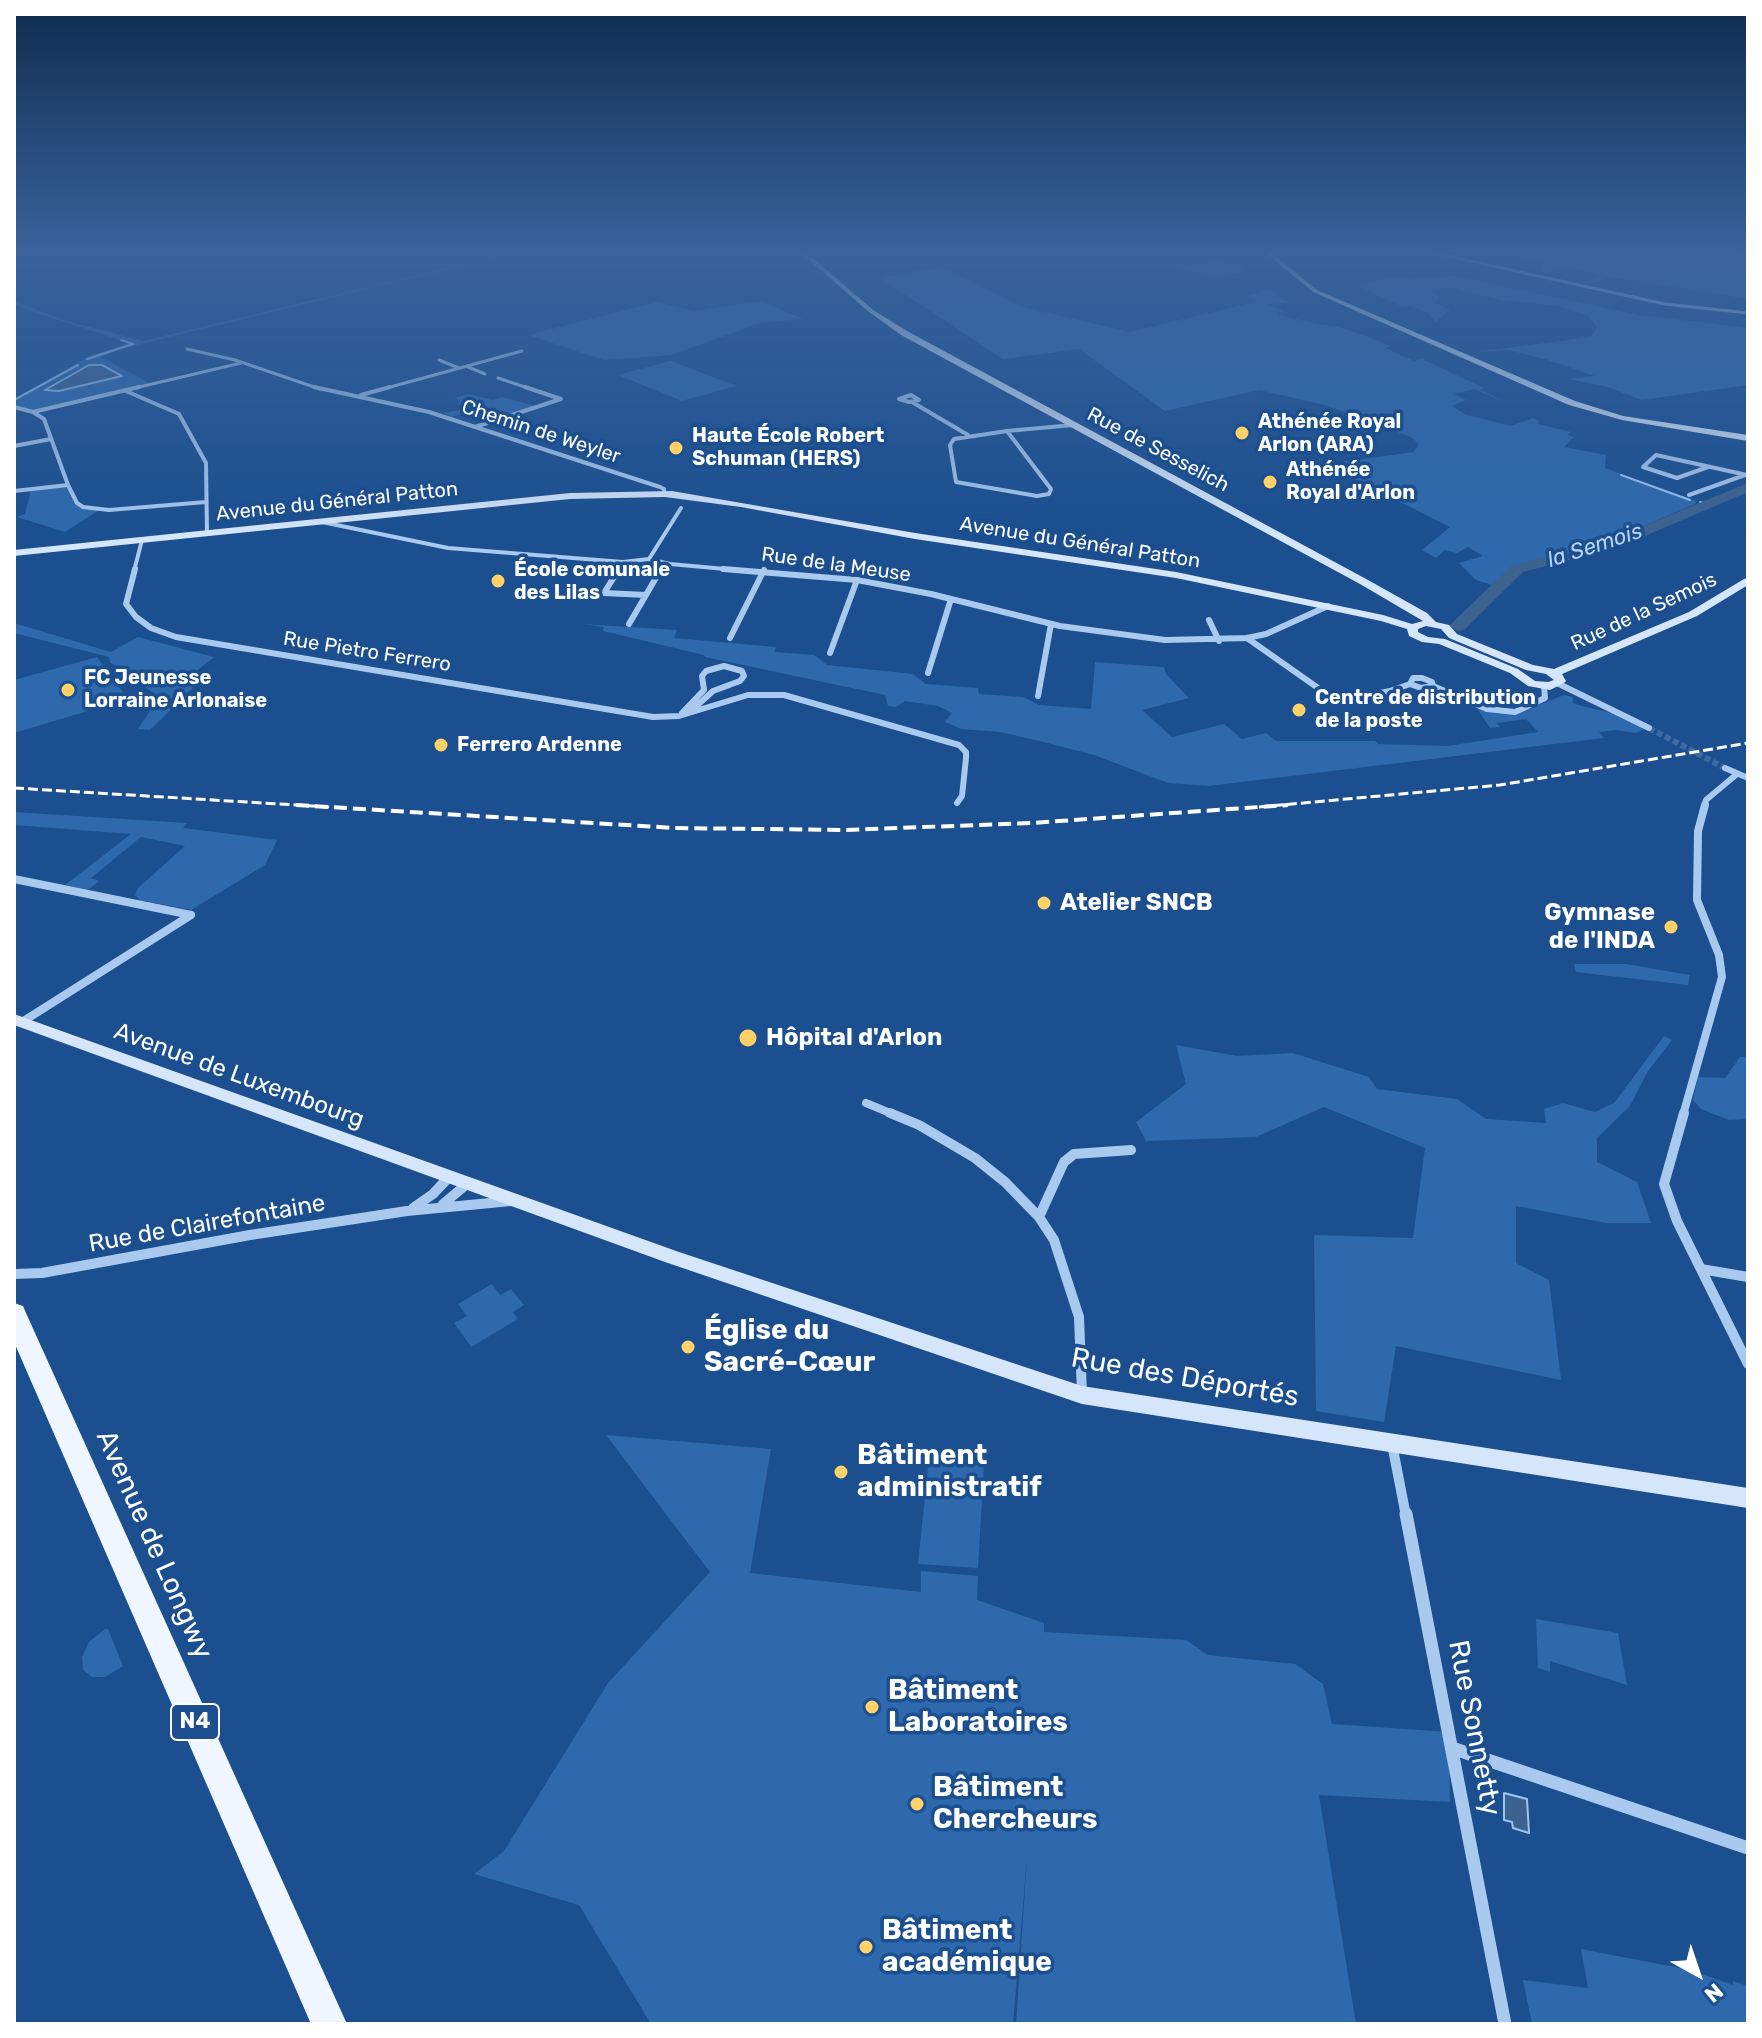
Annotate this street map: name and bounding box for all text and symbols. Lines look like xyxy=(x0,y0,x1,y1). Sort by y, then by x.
street label: Chemin de Weyler xyxy=(459,395,623,469)
street label: Rue de Sesselich xyxy=(1083,402,1233,498)
place label: Athénée Royal Arlon (ARA) xyxy=(1258,410,1401,457)
place label: Haute École Robert Schuman (HERS) xyxy=(692,424,884,471)
marker: Athénée Royal Arlon (ARA) xyxy=(1233,424,1251,442)
marker: Haute École Robert Schuman (HERS) xyxy=(667,439,685,457)
place label: Athénée Royal d'Arlon xyxy=(1286,458,1415,505)
marker: Athénée Royal d'Arlon xyxy=(1261,473,1279,491)
street label: Avenue du Général Patton xyxy=(215,477,459,527)
street label: Avenue du Général Patton xyxy=(958,512,1202,574)
water label: la Semois xyxy=(1544,518,1646,574)
street label: Rue de la Meuse xyxy=(760,543,912,587)
place label: École comunale des Lilas xyxy=(514,558,670,605)
street label: Rue de la Semois xyxy=(1567,568,1721,656)
marker: École comunale des Lilas xyxy=(489,572,507,590)
street label: Rue Pietro Ferrero xyxy=(281,627,453,677)
place label: FC Jeunesse Lorraine Arlonaise xyxy=(84,666,267,713)
marker: FC Jeunesse Lorraine Arlonaise xyxy=(59,681,77,699)
place label: Centre de distribution de la poste xyxy=(1315,686,1536,733)
marker: Centre de distribution de la poste xyxy=(1290,701,1308,719)
place label: Ferrero Ardenne xyxy=(457,733,622,757)
marker: Ferrero Ardenne xyxy=(432,736,450,754)
place label: Atelier SNCB xyxy=(1060,889,1213,917)
marker: Atelier SNCB xyxy=(1035,894,1053,912)
place label: Gymnase de l'INDA xyxy=(1544,899,1655,955)
marker: Gymnase de l'INDA xyxy=(1662,918,1680,936)
street label: Avenue de Luxembourg xyxy=(110,1017,368,1135)
place label: Hôpital d'Arlon xyxy=(766,1024,942,1052)
marker: Hôpital d'Arlon xyxy=(737,1027,759,1049)
street label: Rue de Clairefontaine xyxy=(86,1189,328,1259)
place label: Église du Sacré-Cœur xyxy=(704,1314,875,1380)
marker: Église du Sacré-Cœur xyxy=(679,1338,697,1356)
street label: Rue des Déportés xyxy=(1069,1341,1301,1415)
street label: Avenue de Longwy xyxy=(88,1425,220,1665)
place label: Bâtiment administratif xyxy=(857,1439,1042,1505)
marker: Bâtiment administratif xyxy=(832,1463,850,1481)
street label: Rue Sonnetty xyxy=(1441,1637,1507,1819)
place label: Bâtiment Laboratoires xyxy=(888,1674,1068,1740)
marker: Bâtiment Laboratoires xyxy=(863,1698,881,1716)
road number: N4 xyxy=(171,1704,219,1740)
place label: Bâtiment Chercheurs xyxy=(933,1771,1098,1837)
marker: Bâtiment Chercheurs xyxy=(908,1795,926,1813)
place label: Bâtiment académique xyxy=(882,1914,1052,1980)
north arrow xyxy=(1658,1934,1738,2014)
marker: Bâtiment académique xyxy=(857,1938,875,1956)
text: N xyxy=(1699,1977,1728,2008)

